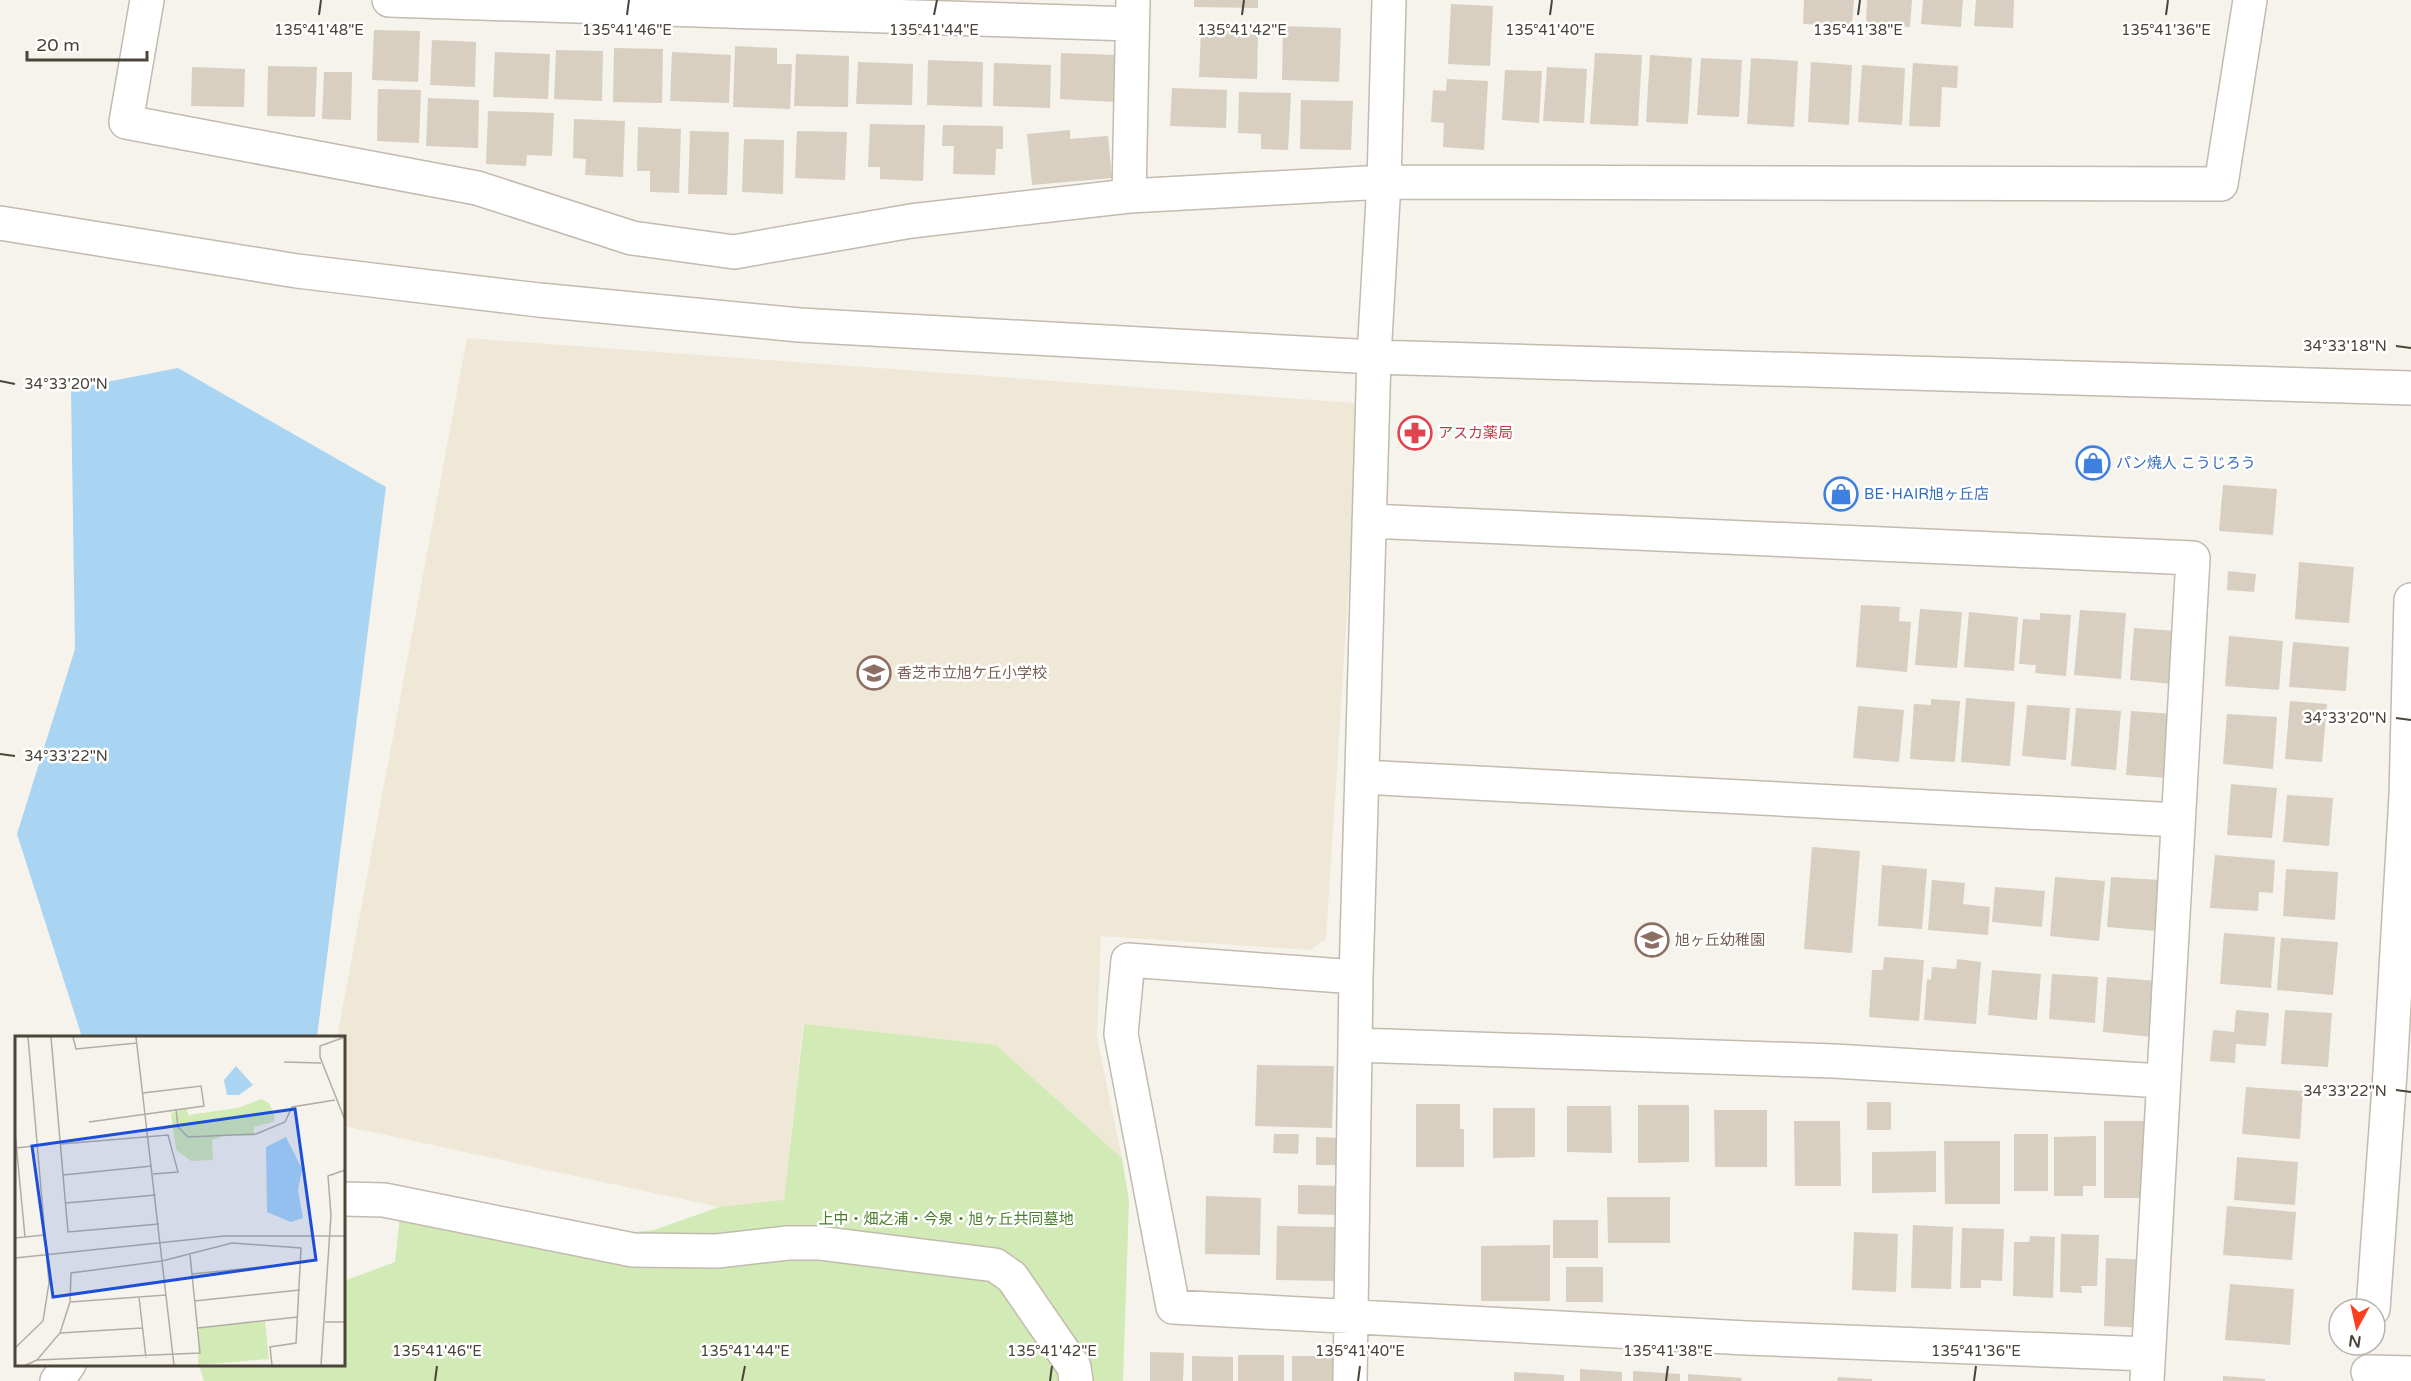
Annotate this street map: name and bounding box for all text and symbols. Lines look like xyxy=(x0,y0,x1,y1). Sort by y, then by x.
text: 135°41'48"E xyxy=(274,21,364,39)
text: 135°41'46"E xyxy=(582,21,672,39)
text: 135°41'44"E xyxy=(889,21,979,39)
text: 135°41'42"E xyxy=(1197,21,1287,39)
text: 135°41'40"E xyxy=(1505,21,1595,39)
text: 135°41'38"E xyxy=(1813,21,1903,39)
text: 135°41'36"E xyxy=(2121,21,2211,39)
scale bar xyxy=(27,24,147,62)
text: 20 m xyxy=(36,34,80,56)
text: 34°33'18"N xyxy=(2303,337,2387,355)
text: 34°33'20"N xyxy=(24,375,108,393)
pharmacy icon: アスカ薬局 xyxy=(1397,415,1433,451)
place label: アスカ薬局 xyxy=(1438,424,1513,442)
shop icon: パン焼人 こうじろう xyxy=(2075,445,2111,481)
place label: パン焼人 こうじろう xyxy=(2116,454,2256,472)
shop icon: BE･HAIR旭ヶ丘店 xyxy=(1823,476,1859,512)
place label: BE･HAIR旭ヶ丘店 xyxy=(1864,485,1989,503)
school or university icon: 香芝市立旭ケ丘小学校 xyxy=(856,655,892,691)
place label: 香芝市立旭ケ丘小学校 xyxy=(897,664,1047,682)
text: 34°33'20"N xyxy=(2303,709,2387,727)
text: 34°33'22"N xyxy=(24,747,108,765)
school or university icon: 旭ヶ丘幼稚園 xyxy=(1634,922,1670,958)
place label: 旭ヶ丘幼稚園 xyxy=(1675,931,1765,949)
inset map xyxy=(15,1036,345,1366)
text: 34°33'22"N xyxy=(2303,1082,2387,1100)
park label: 上中・畑之浦・今泉・旭ヶ丘共同墓地 xyxy=(818,1210,1074,1228)
north arrow xyxy=(2327,1297,2387,1357)
text: N xyxy=(2347,1330,2363,1352)
text: 135°41'46"E xyxy=(392,1342,482,1360)
text: 135°41'44"E xyxy=(700,1342,790,1360)
text: 135°41'42"E xyxy=(1007,1342,1097,1360)
text: 135°41'40"E xyxy=(1315,1342,1405,1360)
text: 135°41'38"E xyxy=(1623,1342,1713,1360)
text: 135°41'36"E xyxy=(1931,1342,2021,1360)

